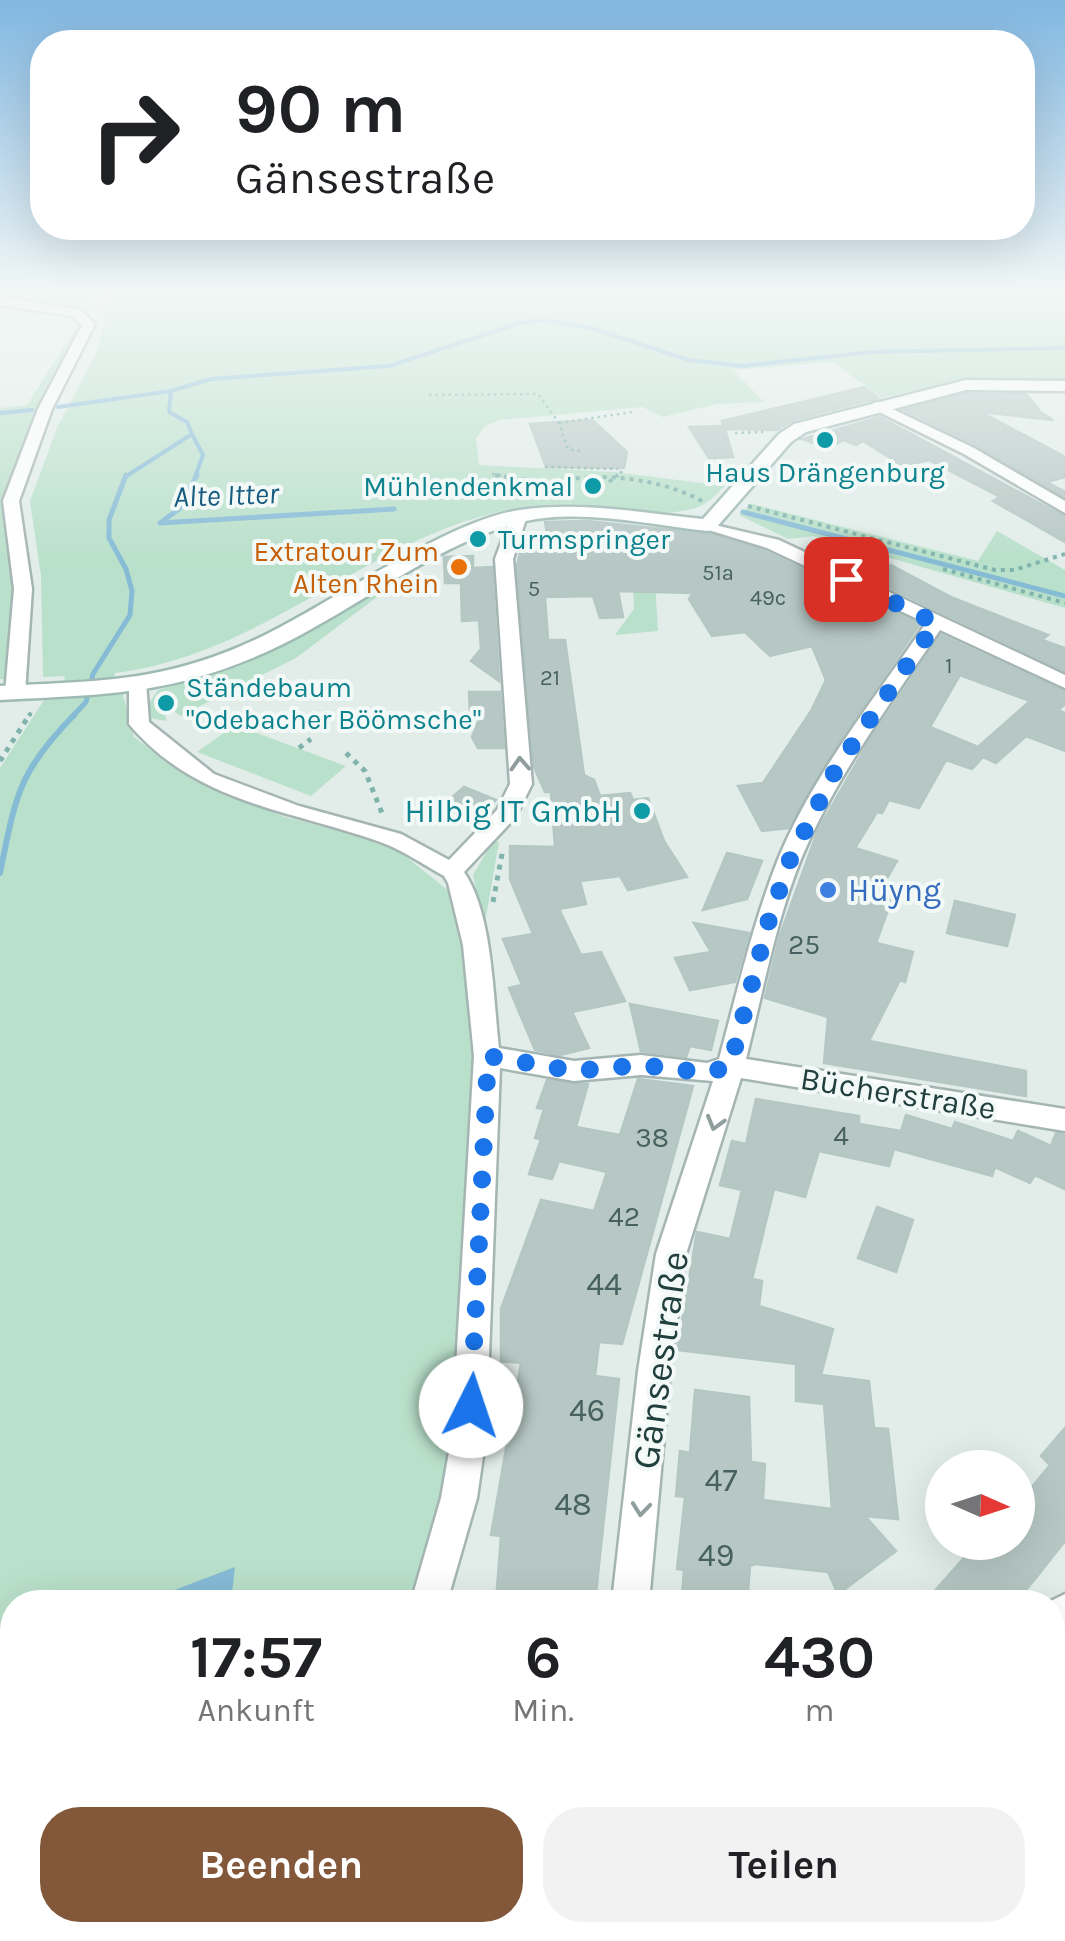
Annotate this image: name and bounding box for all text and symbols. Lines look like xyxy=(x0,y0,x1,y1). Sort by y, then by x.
text: 90 m xyxy=(235,68,406,150)
icon: right xyxy=(70,70,200,200)
text: Gänsestraße xyxy=(235,152,495,204)
marker: Haus Drängenburg xyxy=(814,429,836,451)
place label: Haus Drängenburg xyxy=(705,456,945,489)
place label: Mühlendenkmal xyxy=(363,470,573,503)
water label: Alte Itter xyxy=(173,475,281,515)
marker: Mühlendenkmal xyxy=(582,475,604,497)
place label: Turmspringer xyxy=(498,523,671,556)
marker: Turmspringer xyxy=(467,528,489,550)
place label: Extratour Zum Alten Rhein xyxy=(254,535,439,600)
pin xyxy=(804,537,889,622)
icon: arrive xyxy=(819,552,874,607)
marker: Extratour Zum Alten Rhein xyxy=(448,556,470,578)
house number: 51a xyxy=(702,560,734,586)
house number: 5 xyxy=(528,576,540,602)
house number: 49c xyxy=(750,585,786,611)
house number: 1 xyxy=(945,653,953,679)
house number: 21 xyxy=(540,665,560,691)
place label: Ständebaum "Odebacher Böömsche" xyxy=(186,671,481,736)
marker: Ständebaum "Odebacher Böömsche" xyxy=(155,692,177,714)
one-way arrow xyxy=(510,756,531,772)
place label: Hilbig IT GmbH xyxy=(404,793,622,830)
marker: Hilbig IT GmbH xyxy=(631,800,653,822)
place label: Hüyng xyxy=(848,872,941,909)
marker: Hüyng xyxy=(817,879,839,901)
house number: 25 xyxy=(788,928,820,961)
street label: Bücherstraße xyxy=(798,1060,998,1127)
one-way arrow xyxy=(706,1114,727,1131)
house number: 4 xyxy=(833,1119,849,1152)
house number: 38 xyxy=(635,1121,669,1154)
house number: 42 xyxy=(608,1200,640,1233)
street label: Gänsestraße xyxy=(623,1248,698,1472)
house number: 44 xyxy=(586,1266,622,1303)
position arrow xyxy=(419,1354,523,1458)
house number: 46 xyxy=(569,1392,605,1429)
north arrow xyxy=(925,1450,1035,1560)
map controls xyxy=(925,1450,1035,1560)
house number: 47 xyxy=(705,1462,737,1499)
house number: 48 xyxy=(554,1486,592,1523)
one-way arrow xyxy=(631,1501,652,1517)
house number: 49 xyxy=(698,1537,734,1574)
text: 17:57 xyxy=(190,1622,322,1692)
text: 6 xyxy=(525,1622,561,1692)
text: 430 xyxy=(764,1622,875,1692)
text: Ankunft xyxy=(197,1692,315,1729)
text: Min. xyxy=(512,1692,574,1729)
text: m xyxy=(804,1692,834,1729)
button: Beenden xyxy=(40,1807,523,1922)
button: Teilen xyxy=(543,1807,1025,1922)

